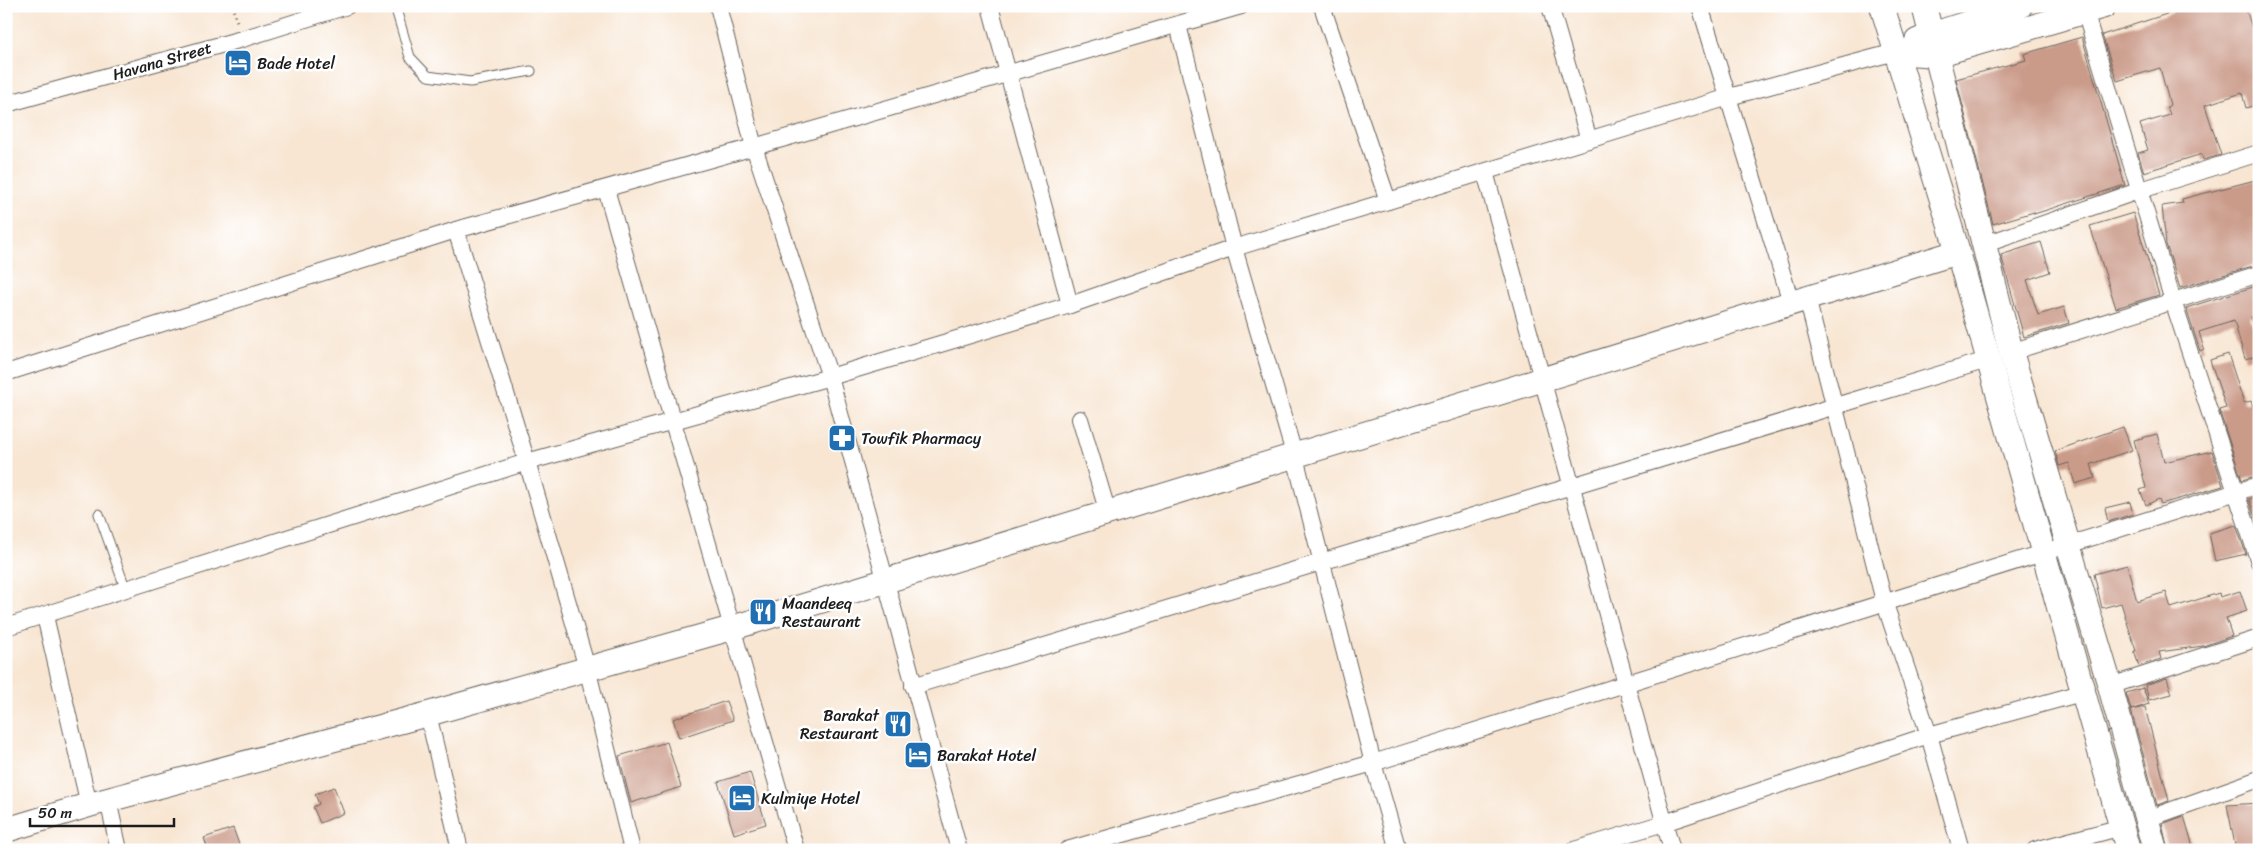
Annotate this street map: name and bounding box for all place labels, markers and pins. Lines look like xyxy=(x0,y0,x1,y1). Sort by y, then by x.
hotel icon: Bade Hotel xyxy=(223,48,253,78)
place label: Bade Hotel xyxy=(257,49,335,78)
pharmacy icon: Towfik Pharmacy xyxy=(827,423,857,453)
place label: Towfik Pharmacy xyxy=(861,424,982,453)
place label: Maandeeq Restaurant xyxy=(782,589,861,636)
restaurant icon: Maandeeq Restaurant xyxy=(748,597,778,627)
place label: Barakat Restaurant xyxy=(800,701,880,748)
restaurant icon: Barakat Restaurant xyxy=(883,709,913,739)
hotel icon: Barakat Hotel xyxy=(903,740,933,770)
place label: Barakat Hotel xyxy=(937,741,1037,770)
hotel icon: Kulmiye Hotel xyxy=(727,783,757,813)
place label: Kulmiye Hotel xyxy=(761,784,860,813)

